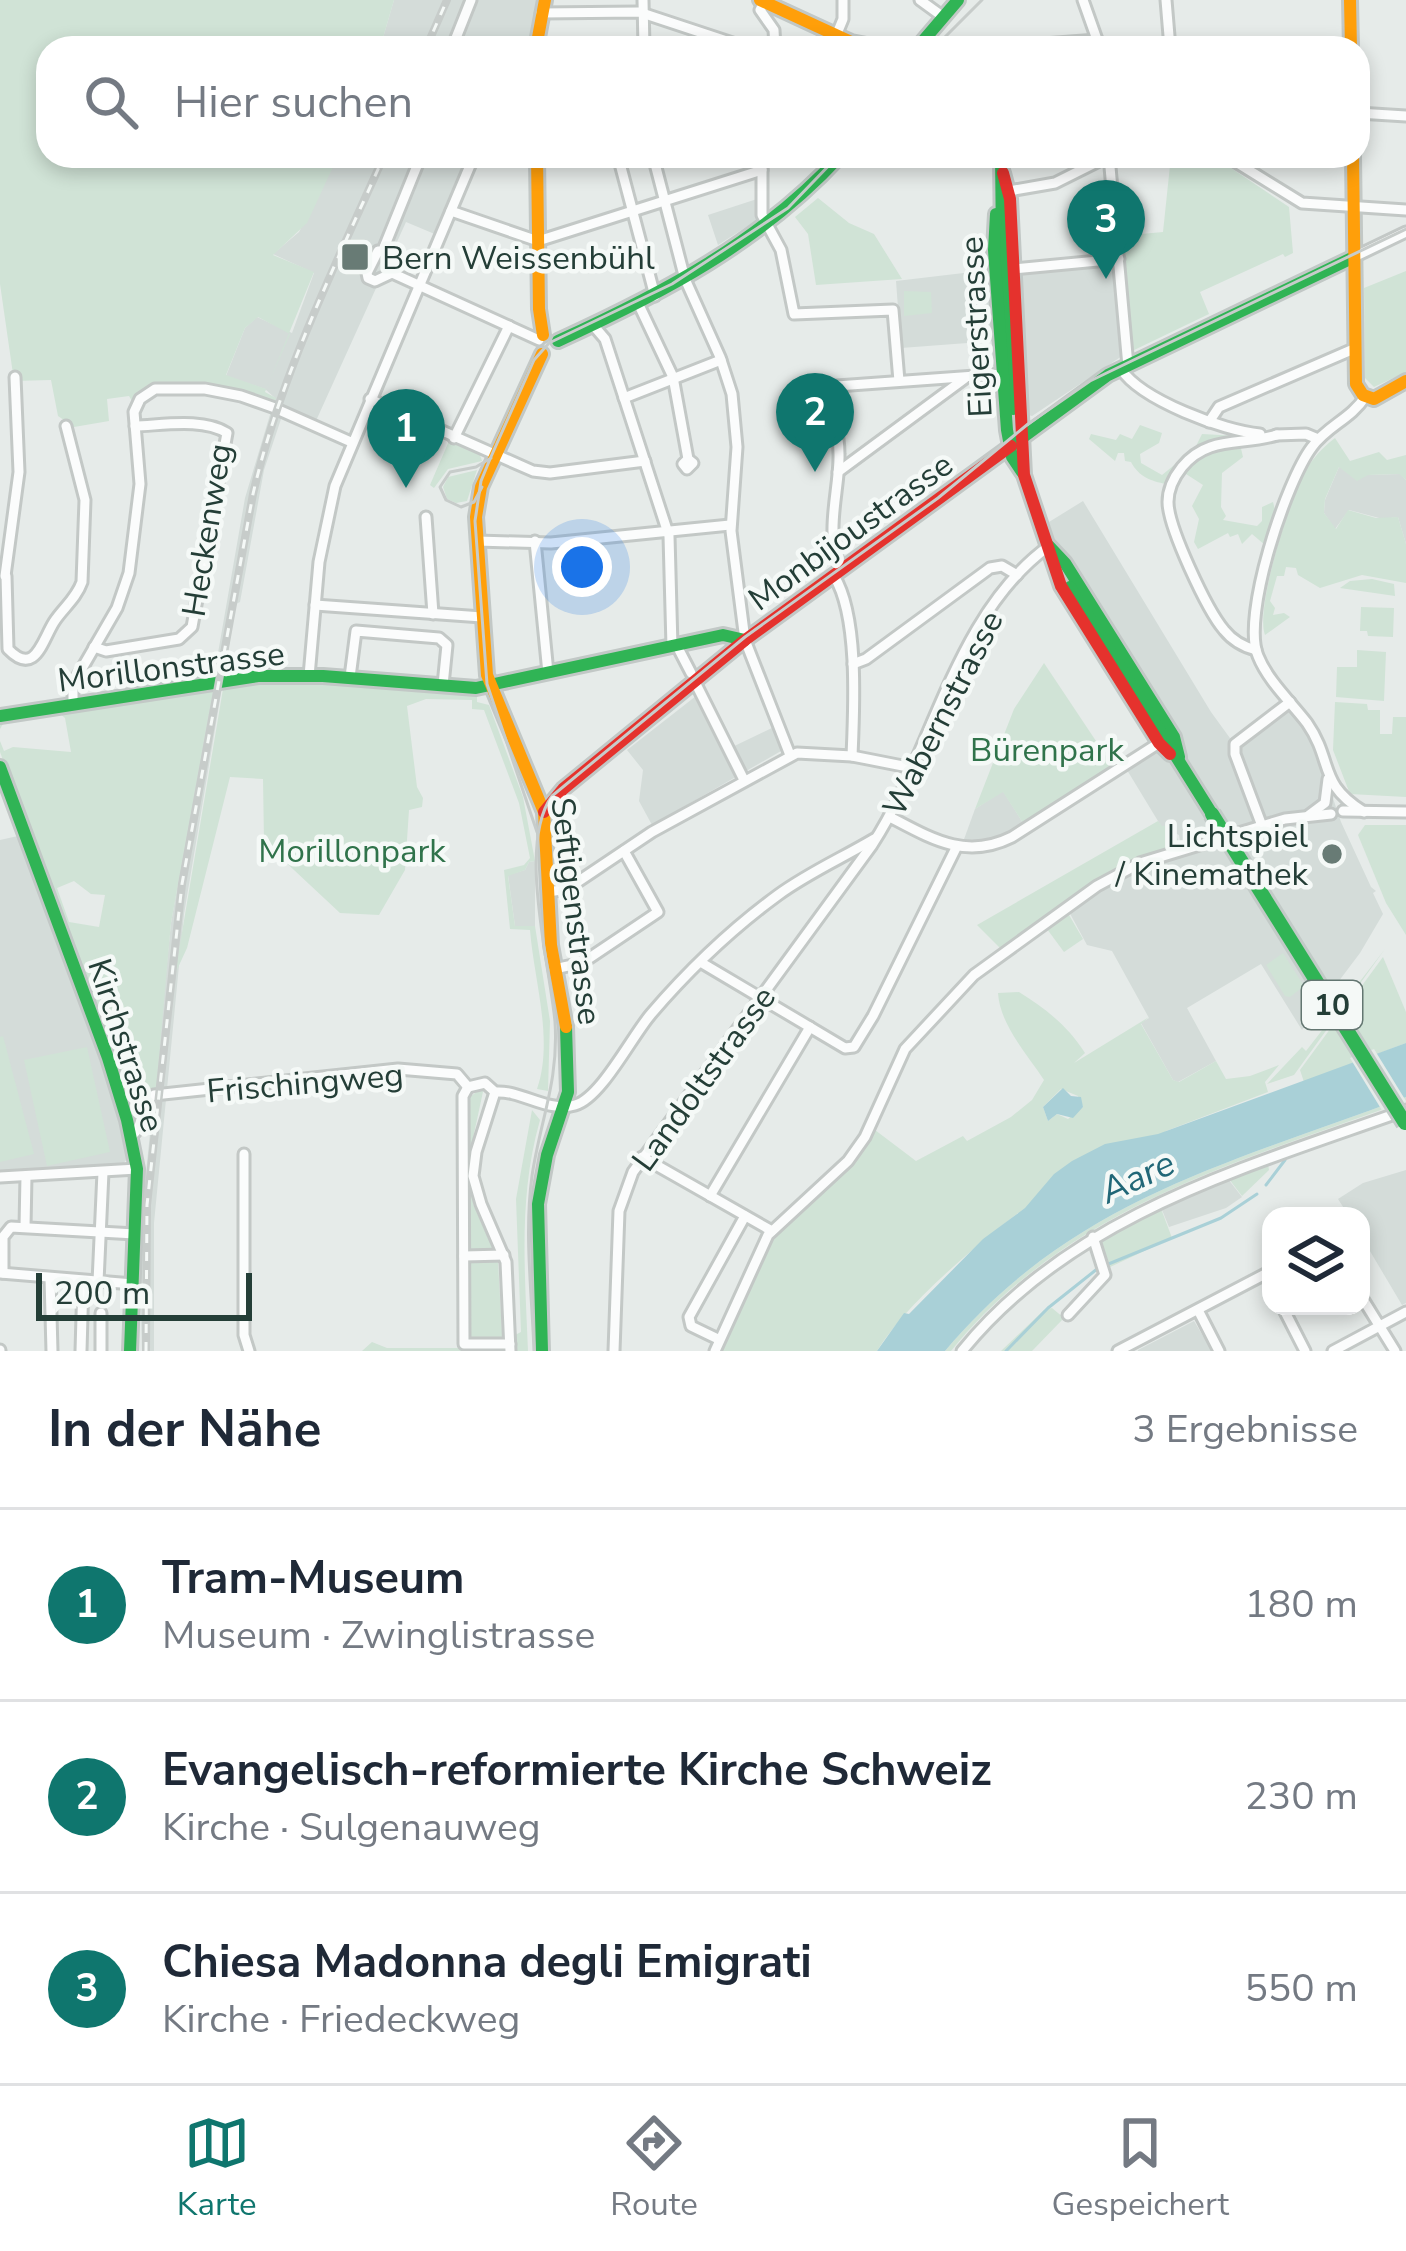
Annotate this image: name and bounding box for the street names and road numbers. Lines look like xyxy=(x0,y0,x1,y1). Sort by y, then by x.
street label: Eigerstrasse xyxy=(949,235,1004,419)
street label: Heckenweg xyxy=(172,441,243,620)
street label: Monbijoustrasse xyxy=(740,443,962,622)
street label: Wabernstrasse xyxy=(872,603,1014,824)
street label: Morillonstrasse xyxy=(55,631,287,704)
street label: Seftigenstrasse xyxy=(539,795,612,1027)
street label: Kirchstrasse xyxy=(76,953,175,1138)
street label: Landoltstrasse xyxy=(622,977,787,1180)
road number: 10 xyxy=(1302,981,1362,1029)
street label: Frischingweg xyxy=(205,1052,405,1115)

